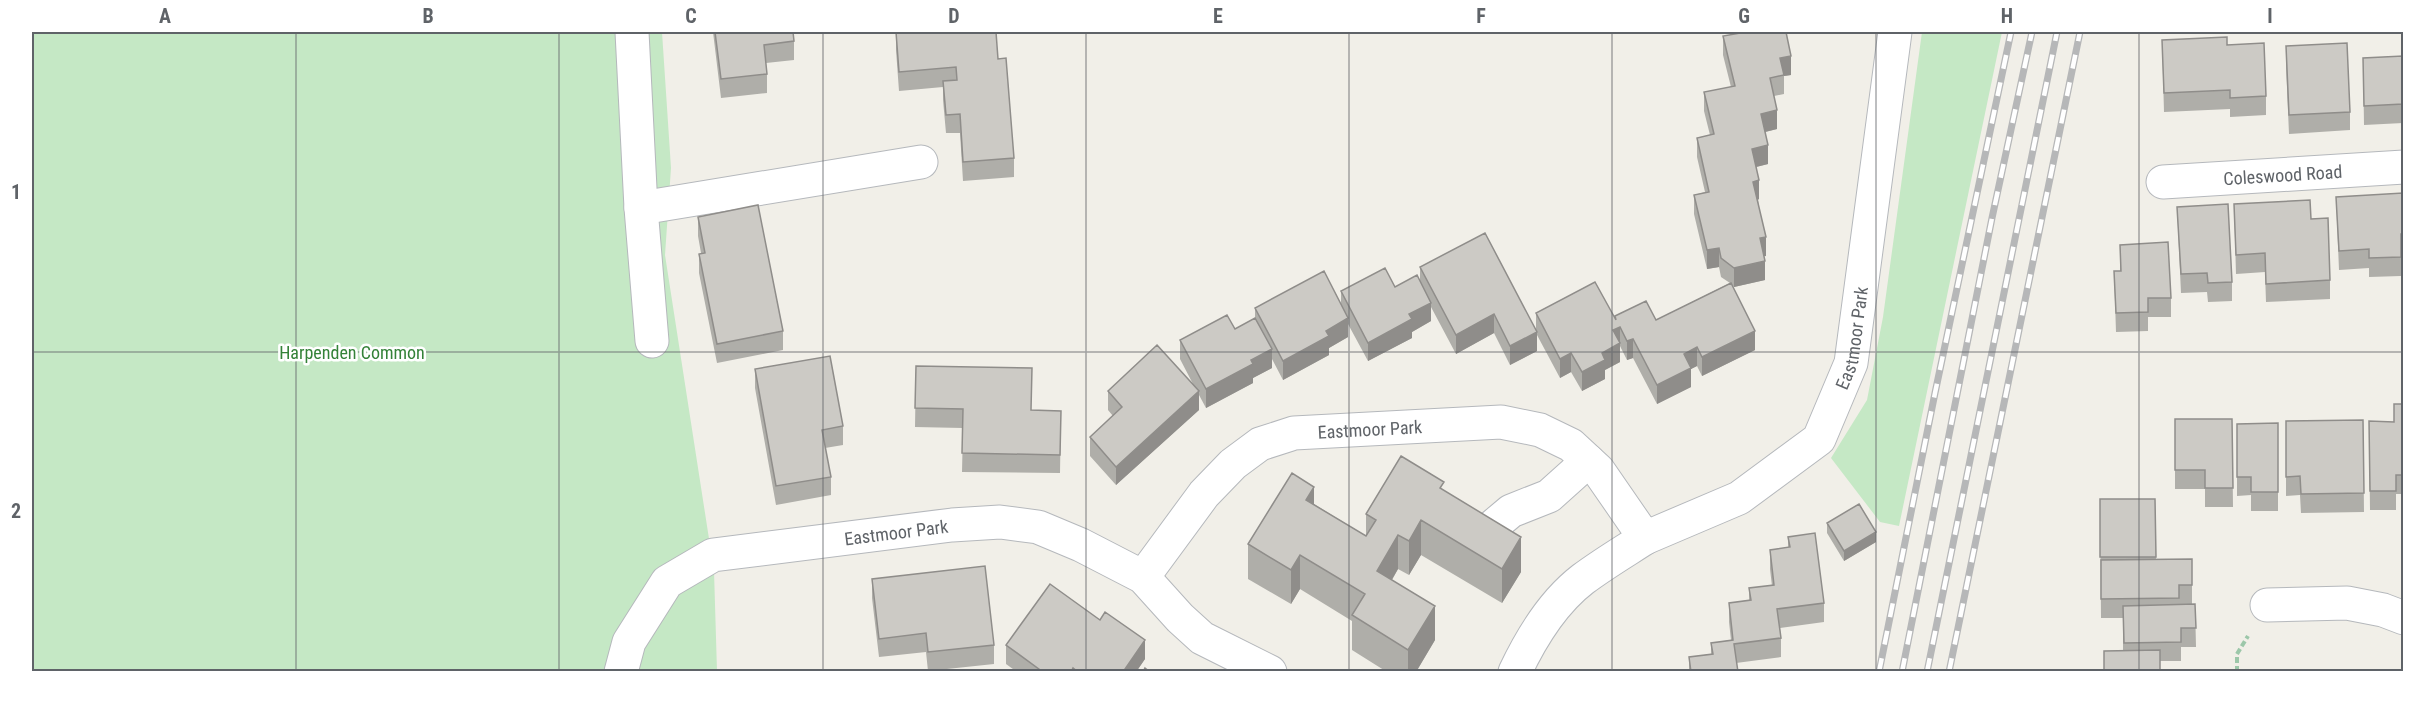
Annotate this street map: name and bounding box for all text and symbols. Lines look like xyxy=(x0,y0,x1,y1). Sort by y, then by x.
text: A xyxy=(159,4,171,28)
text: B xyxy=(422,4,434,28)
text: C xyxy=(685,4,697,28)
text: D xyxy=(948,4,960,28)
text: E xyxy=(1213,4,1223,28)
text: F xyxy=(1476,4,1486,28)
text: G xyxy=(1738,4,1750,28)
text: H xyxy=(2001,4,2013,28)
text: I xyxy=(2267,4,2273,28)
street label: Coleswood Road xyxy=(2223,160,2343,189)
text: 1 xyxy=(11,180,21,204)
street label: Eastmoor Park xyxy=(1831,285,1872,392)
park label: Harpenden Common xyxy=(279,342,425,363)
street label: Eastmoor Park xyxy=(1317,416,1423,442)
text: 2 xyxy=(11,499,21,523)
street label: Eastmoor Park xyxy=(843,515,949,549)

